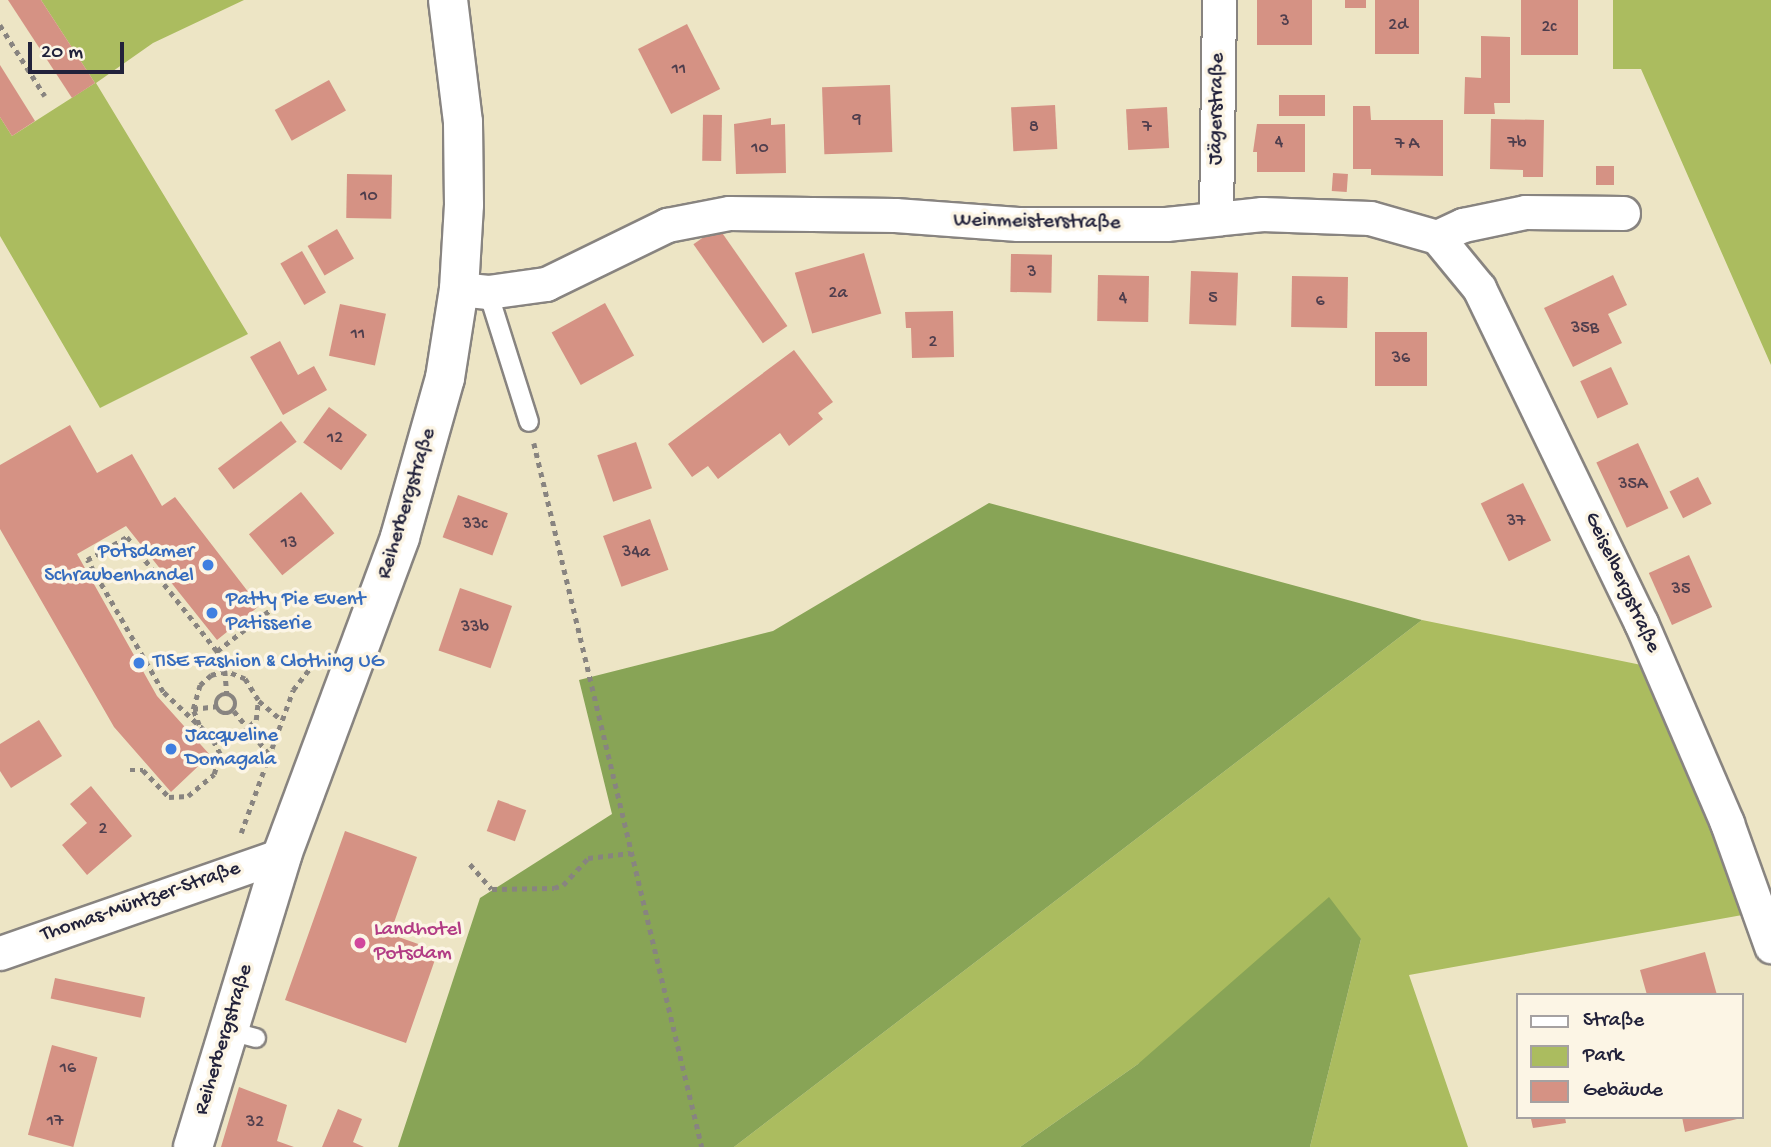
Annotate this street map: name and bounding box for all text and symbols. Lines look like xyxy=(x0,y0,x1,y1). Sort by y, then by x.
house number: 3 xyxy=(1280,11,1290,33)
house number: 2d xyxy=(1388,15,1408,37)
house number: 2c xyxy=(1542,17,1556,39)
scale bar xyxy=(32,28,128,72)
text: 20 m xyxy=(41,41,83,66)
street label: Jägerstraße xyxy=(1204,53,1232,165)
house number: 11 xyxy=(672,59,686,81)
house number: 9 xyxy=(852,109,862,131)
house number: 8 xyxy=(1029,117,1039,139)
house number: 7 xyxy=(1142,117,1152,139)
house number: 4 xyxy=(1275,132,1283,154)
house number: 7b xyxy=(1508,133,1526,155)
house number: 7 A xyxy=(1395,134,1419,156)
house number: 10 xyxy=(751,138,769,160)
house number: 10 xyxy=(360,186,378,208)
street label: Weinmeisterstraße xyxy=(953,209,1121,237)
house number: 3 xyxy=(1027,262,1037,284)
house number: 2a xyxy=(829,283,847,305)
house number: 4 xyxy=(1119,288,1127,310)
house number: 5 xyxy=(1208,288,1218,310)
house number: 6 xyxy=(1315,291,1325,313)
house number: 35B xyxy=(1571,318,1599,340)
house number: 11 xyxy=(351,324,365,346)
house number: 2 xyxy=(929,332,937,354)
house number: 36 xyxy=(1392,348,1410,370)
street label: Reiherbergstraße xyxy=(373,426,443,582)
house number: 12 xyxy=(327,428,343,450)
house number: 35A xyxy=(1618,474,1648,496)
street label: Geiselbergstraße xyxy=(1577,509,1665,657)
house number: 37 xyxy=(1507,511,1525,533)
house number: 33c xyxy=(463,514,487,536)
house number: 13 xyxy=(281,533,297,555)
place label: Potsdamer Schraubenhandel xyxy=(44,540,194,590)
house number: 34a xyxy=(622,542,650,564)
marker: Potsdamer Schraubenhandel xyxy=(200,557,216,573)
house number: 35 xyxy=(1672,579,1690,601)
place label: Patty Pie Event Patisserie xyxy=(226,588,365,638)
marker: Patty Pie Event Patisserie xyxy=(204,605,220,621)
house number: 33b xyxy=(461,617,489,639)
place label: TISE Fashion & Clothing UG xyxy=(153,650,384,676)
marker: TISE Fashion & Clothing UG xyxy=(131,655,147,671)
place label: Jacqueline Domagala xyxy=(185,724,278,774)
marker: Jacqueline Domagala xyxy=(163,741,179,757)
house number: 2 xyxy=(99,819,107,841)
street label: Thomas-Müntzer-Straße xyxy=(38,857,244,949)
place label: Landhotel Potsdam xyxy=(374,918,462,968)
marker: Landhotel Potsdam xyxy=(352,935,368,951)
street label: Reiherbergstraße xyxy=(190,962,260,1118)
legend xyxy=(1516,993,1743,1119)
text: Straße xyxy=(1583,1009,1644,1034)
text: Park xyxy=(1583,1044,1623,1069)
house number: 16 xyxy=(60,1058,76,1080)
text: Gebäude xyxy=(1583,1079,1663,1104)
house number: 17 xyxy=(47,1111,63,1133)
house number: 32 xyxy=(246,1112,264,1134)

